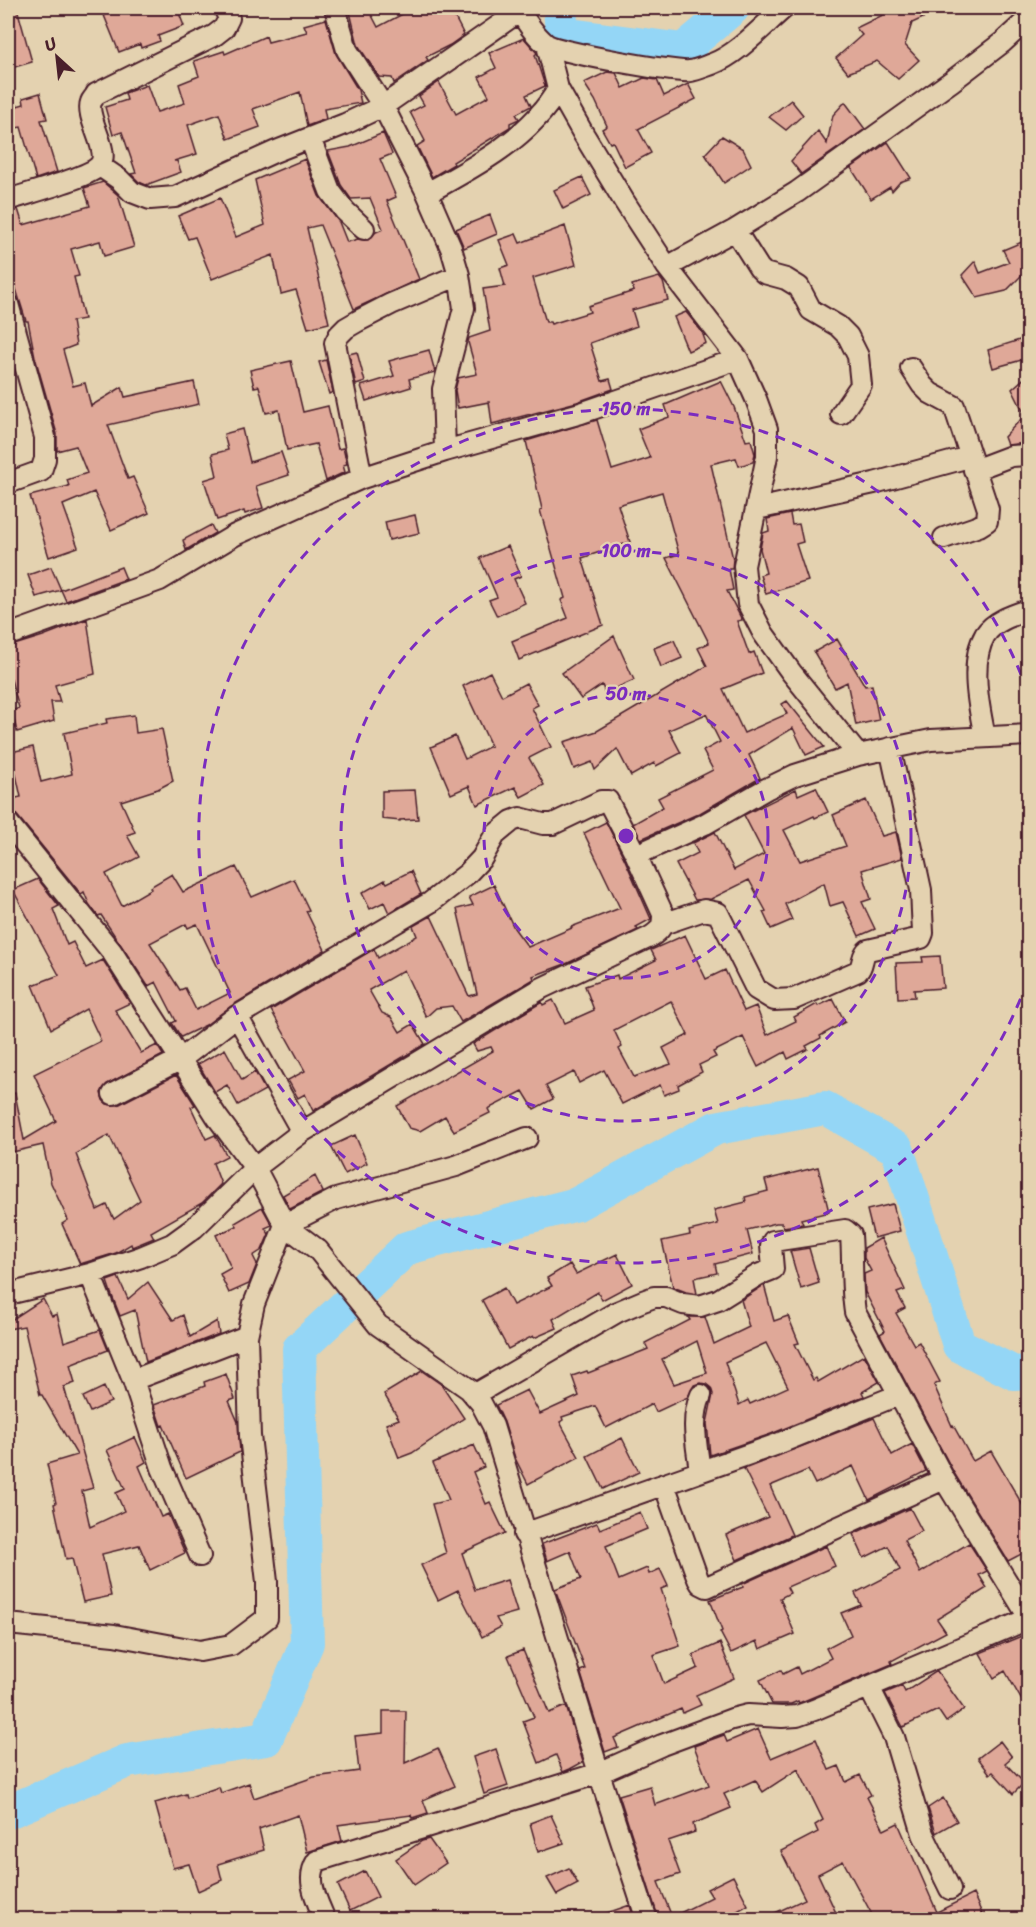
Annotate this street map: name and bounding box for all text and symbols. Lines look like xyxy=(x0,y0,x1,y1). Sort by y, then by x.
north arrow xyxy=(27,27,87,87)
text: U xyxy=(39,28,63,59)
text: 150 m xyxy=(602,393,650,425)
text: 100 m xyxy=(602,535,651,567)
text: 50 m xyxy=(606,678,647,710)
centre of rings xyxy=(616,826,636,846)

